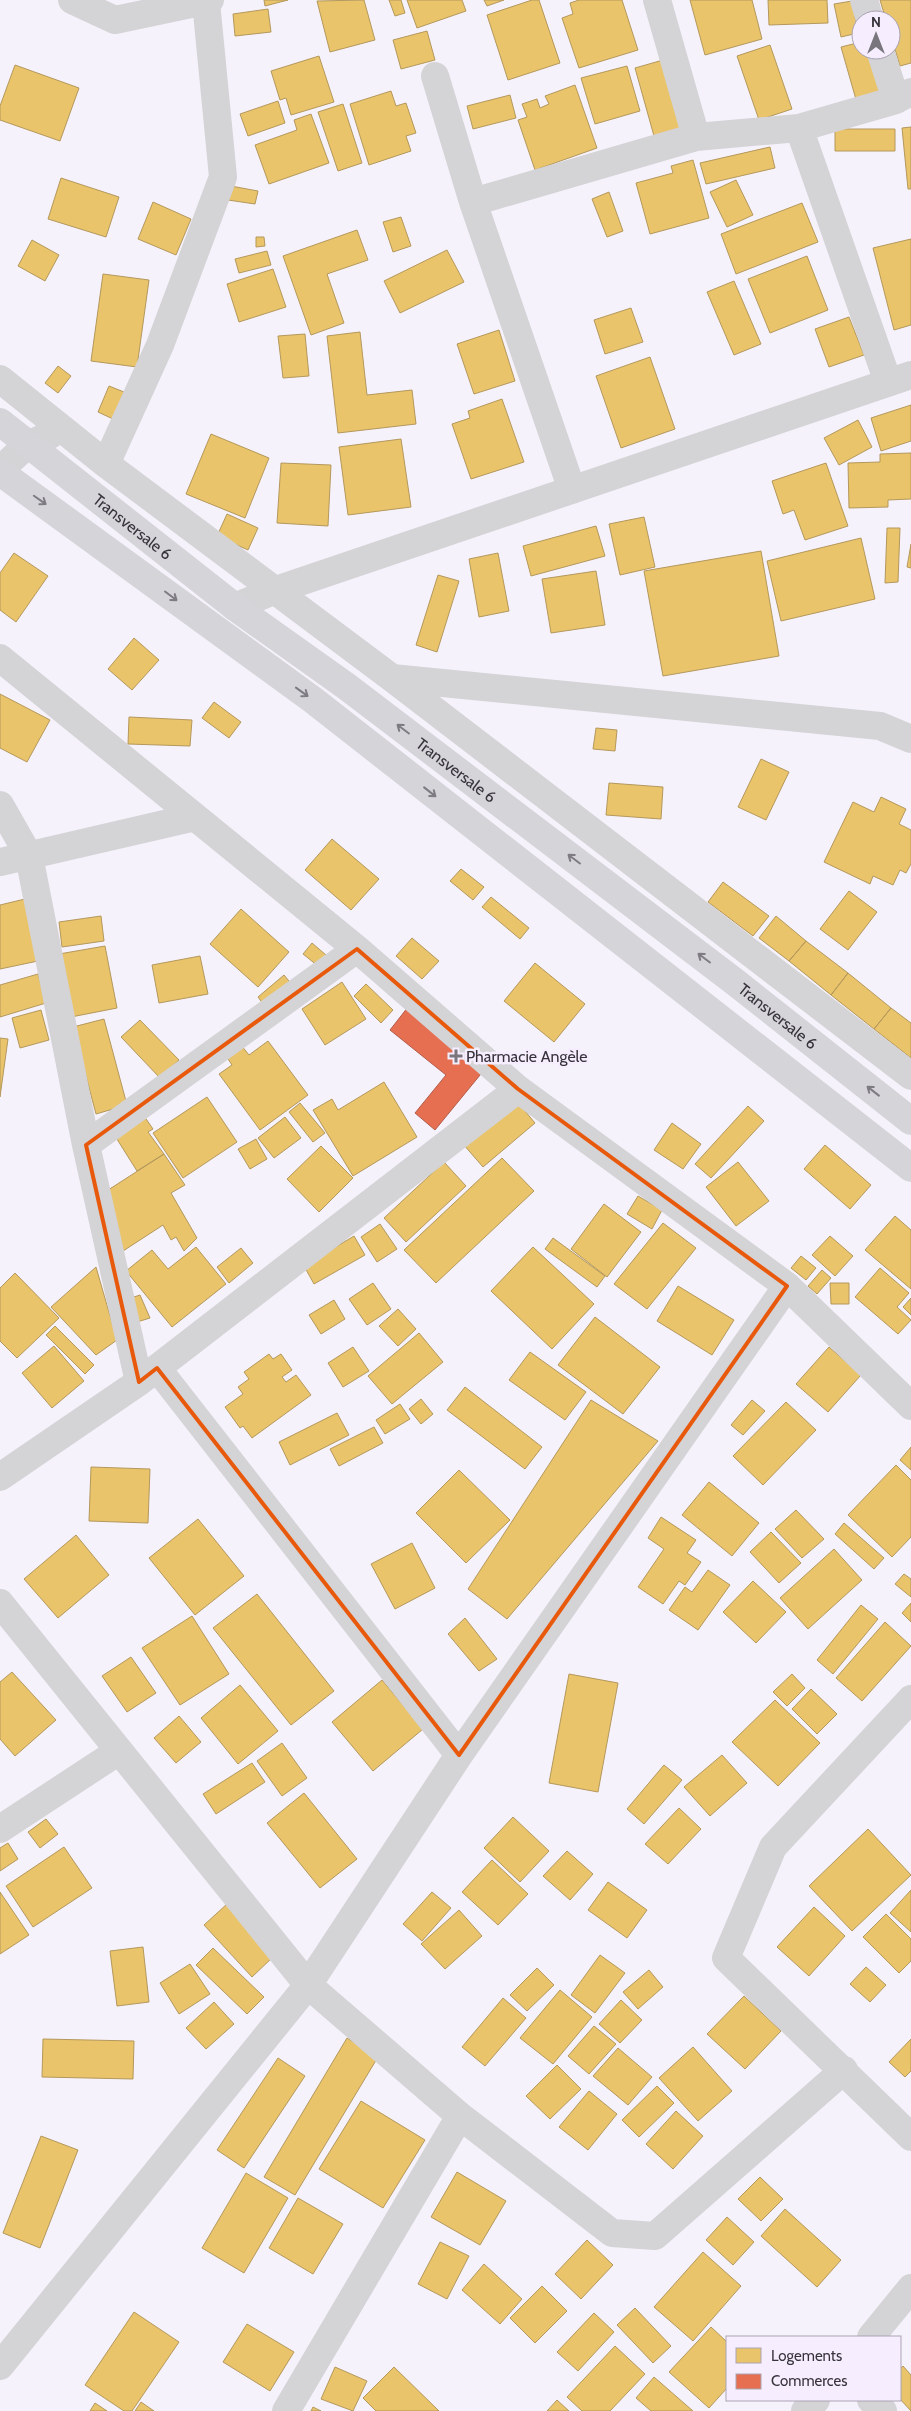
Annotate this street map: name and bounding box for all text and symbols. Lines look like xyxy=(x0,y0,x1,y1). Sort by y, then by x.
north arrow xyxy=(851,10,901,60)
text: N xyxy=(871,13,881,31)
street label: Transversale 6 xyxy=(89,490,176,563)
one-way arrow xyxy=(33,495,47,505)
one-way arrow xyxy=(164,591,178,601)
one-way arrow xyxy=(295,687,309,697)
one-way arrow xyxy=(397,724,410,735)
street label: Transversale 6 xyxy=(413,734,500,806)
one-way arrow xyxy=(423,787,437,797)
one-way arrow xyxy=(568,854,581,865)
one-way arrow xyxy=(698,952,711,963)
street label: Transversale 6 xyxy=(735,979,821,1053)
place label: Pharmacie Angèle xyxy=(466,1047,588,1066)
marker: Pharmacie Angèle xyxy=(450,1050,462,1062)
one-way arrow xyxy=(867,1085,880,1096)
legend xyxy=(726,2336,901,2401)
text: Logements xyxy=(771,2347,842,2365)
text: Commerces xyxy=(771,2372,847,2390)

